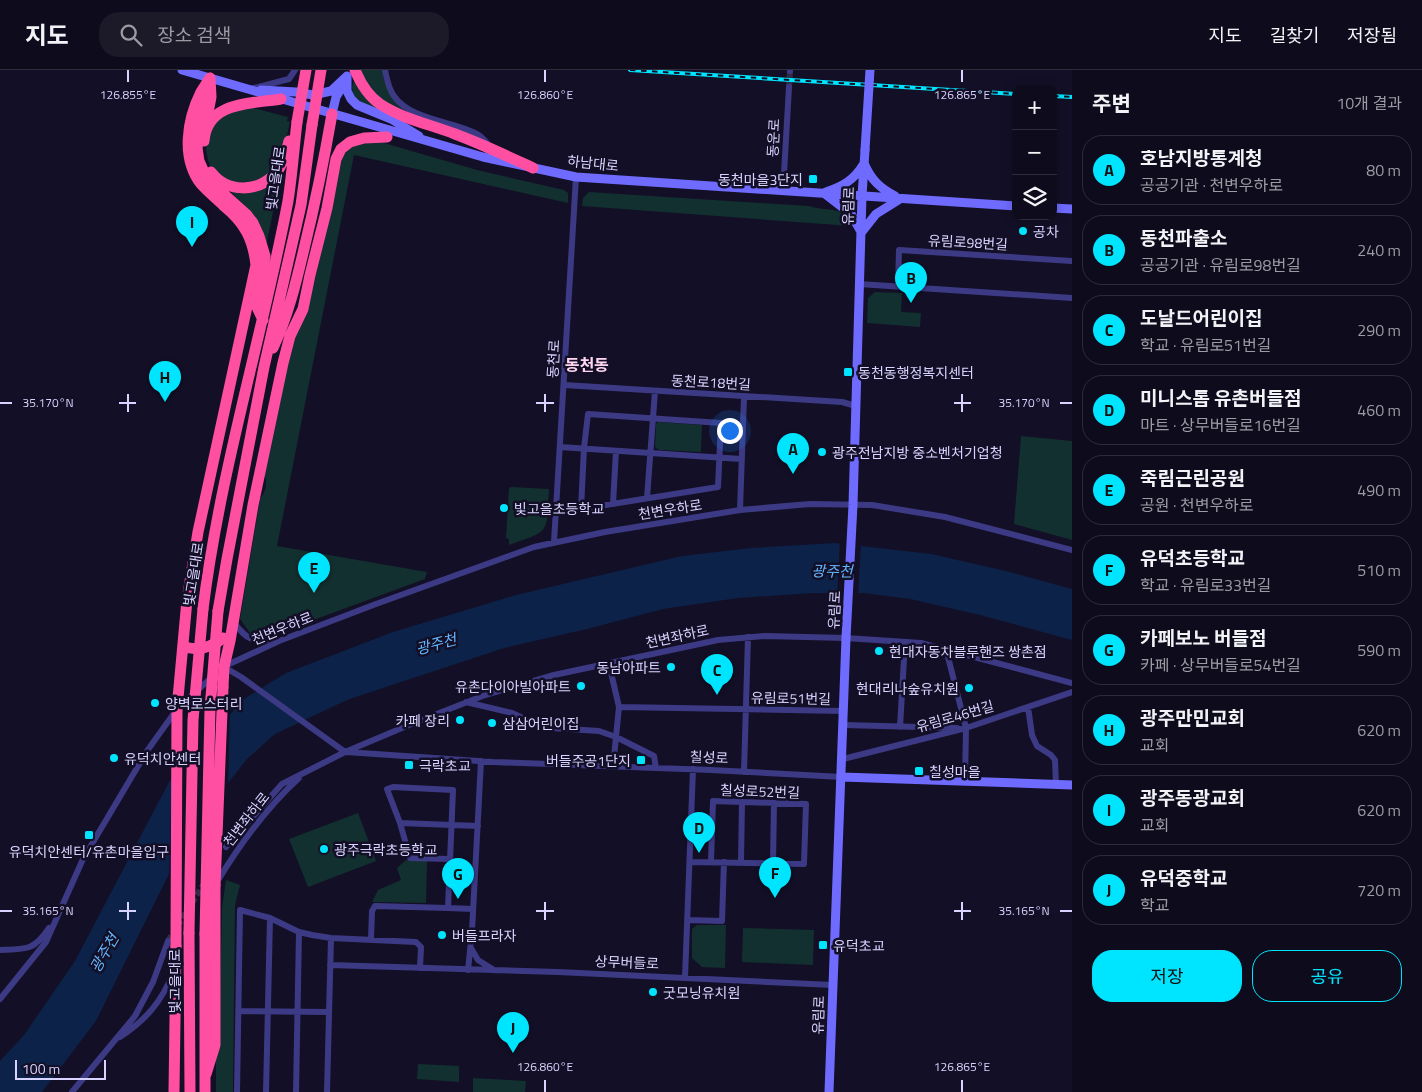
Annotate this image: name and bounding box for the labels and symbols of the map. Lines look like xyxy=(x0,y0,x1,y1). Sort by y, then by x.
text: 126.855°E xyxy=(100,85,156,104)
text: 126.860°E xyxy=(517,85,573,104)
text: 126.865°E xyxy=(934,85,990,104)
street label: 동운로 xyxy=(762,118,785,158)
street label: 빛고을대로 xyxy=(260,145,290,211)
street label: 하남대로 xyxy=(566,150,620,176)
place label: 동천마을3단지 xyxy=(718,169,803,190)
marker: 동천마을3단지 xyxy=(807,173,819,185)
street label: 유림로 xyxy=(837,186,859,226)
pin: I xyxy=(176,206,208,247)
place label: 공차 xyxy=(1033,221,1059,242)
marker: 공차 xyxy=(1017,225,1029,237)
street label: 유림로98번길 xyxy=(927,229,1009,255)
pin: B xyxy=(895,262,927,303)
street label: 동천로 xyxy=(542,339,565,379)
district label: 동천동 xyxy=(565,353,609,377)
pin: H xyxy=(149,361,181,402)
place label: 동천동행정복지센터 xyxy=(858,362,974,383)
marker: 동천동행정복지센터 xyxy=(842,366,854,378)
street label: 동천로18번길 xyxy=(670,369,752,395)
text: 35.170°N xyxy=(22,393,74,412)
text: 35.170°N xyxy=(998,393,1050,412)
your location xyxy=(717,418,743,444)
pin: A xyxy=(777,433,809,474)
place label: 광주전남지방 중소벤처기업청 xyxy=(832,442,1003,463)
marker: 광주전남지방 중소벤처기업청 xyxy=(816,446,828,458)
street label: 천변우하로 xyxy=(637,494,704,524)
place label: 빛고을초등학교 xyxy=(514,498,604,519)
marker: 빛고을초등학교 xyxy=(498,502,510,514)
street label: 빛고을대로 xyxy=(178,540,208,607)
pin: E xyxy=(298,552,330,593)
water label: 광주천 xyxy=(811,559,855,583)
street label: 유림로 xyxy=(823,590,846,630)
street label: 천변우하로 xyxy=(248,606,316,650)
street label: 천변좌하로 xyxy=(643,619,711,653)
water label: 광주천 xyxy=(413,627,461,660)
place label: 현대자동차블루핸즈 쌍촌점 xyxy=(889,641,1047,662)
marker: 현대자동차블루핸즈 쌍촌점 xyxy=(873,645,885,657)
pin: C xyxy=(701,654,733,695)
place label: 동남아파트 xyxy=(597,657,661,678)
marker: 동남아파트 xyxy=(665,661,677,673)
place label: 유촌다이아빌아파트 xyxy=(455,676,571,697)
place label: 현대리나숲유치원 xyxy=(856,678,959,699)
marker: 유촌다이아빌아파트 xyxy=(575,680,587,692)
marker: 현대리나숲유치원 xyxy=(963,682,975,694)
street label: 유림로51번길 xyxy=(751,687,831,709)
place label: 양벽로스터리 xyxy=(165,693,242,714)
street label: 유림로46번길 xyxy=(914,695,996,737)
marker: 양벽로스터리 xyxy=(149,697,161,709)
place label: 카페 장리 xyxy=(395,710,450,731)
place label: 삼삼어린이집 xyxy=(502,713,579,734)
marker: 카페 장리 xyxy=(454,714,466,726)
marker: 삼삼어린이집 xyxy=(486,717,498,729)
street label: 칠성로 xyxy=(689,746,729,768)
place label: 유덕치안센터 xyxy=(124,748,201,769)
place label: 버들주공1단지 xyxy=(546,750,631,771)
marker: 유덕치안센터 xyxy=(108,752,120,764)
marker: 버들주공1단지 xyxy=(635,754,647,766)
place label: 극락초교 xyxy=(419,755,471,776)
marker: 극락초교 xyxy=(403,759,415,771)
place label: 칠성마을 xyxy=(929,761,981,782)
marker: 칠성마을 xyxy=(913,765,925,777)
street label: 칠성로52번길 xyxy=(720,779,800,803)
street label: 천변좌하로 xyxy=(218,787,274,851)
pin: D xyxy=(683,812,715,853)
marker: 유덕치안센터/유촌마을입구 xyxy=(83,829,95,841)
place label: 광주극락초등학교 xyxy=(334,839,437,860)
place label: 유덕치안센터/유촌마을입구 xyxy=(9,841,169,862)
marker: 광주극락초등학교 xyxy=(318,843,330,855)
pin: F xyxy=(759,857,791,898)
pin: G xyxy=(442,858,474,899)
text: 35.165°N xyxy=(22,901,74,920)
text: 35.165°N xyxy=(998,901,1050,920)
place label: 버들프라자 xyxy=(452,925,517,946)
water label: 광주천 xyxy=(84,927,125,977)
marker: 버들프라자 xyxy=(436,929,448,941)
place label: 유덕초교 xyxy=(833,935,885,956)
marker: 유덕초교 xyxy=(817,939,829,951)
street label: 빛고을대로 xyxy=(164,949,185,1013)
street label: 상무버들로 xyxy=(594,950,660,974)
place label: 굿모닝유치원 xyxy=(663,982,740,1003)
marker: 굿모닝유치원 xyxy=(647,986,659,998)
street label: 유림로 xyxy=(807,995,829,1035)
pin: J xyxy=(497,1012,529,1053)
scale bar xyxy=(15,1057,106,1080)
text: 126.860°E xyxy=(517,1057,573,1076)
text: 126.865°E xyxy=(934,1057,990,1076)

